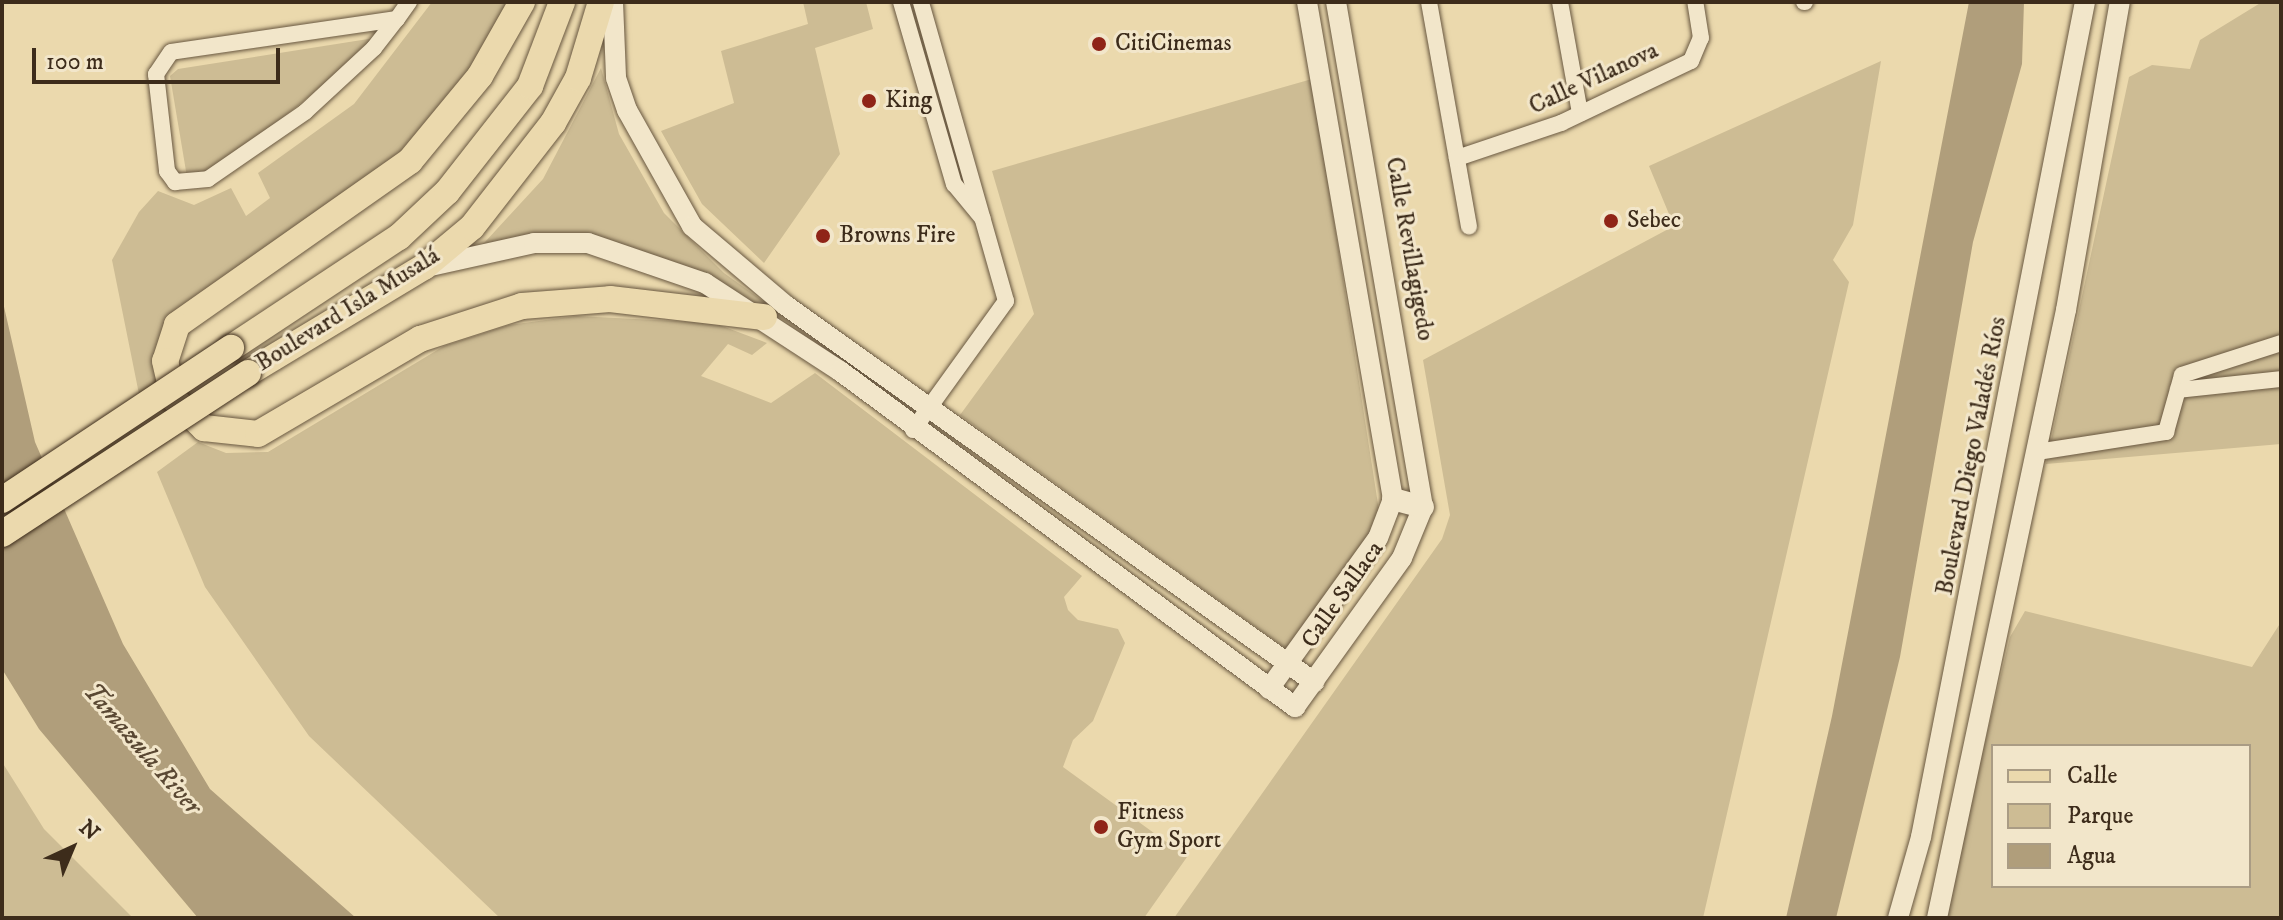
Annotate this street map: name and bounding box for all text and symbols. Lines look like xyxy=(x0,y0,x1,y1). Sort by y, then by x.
place label: CitiCinemas xyxy=(1115,30,1232,58)
scale bar xyxy=(36,32,284,82)
marker: CitiCinemas xyxy=(1090,35,1108,53)
street label: Calle Vilanova xyxy=(1525,37,1663,121)
text: 100 m xyxy=(46,47,104,77)
place label: King xyxy=(885,87,932,115)
marker: King xyxy=(860,92,878,110)
street label: Calle Revillagigedo xyxy=(1379,155,1439,343)
place label: Sebec xyxy=(1627,207,1681,235)
marker: Sebec xyxy=(1602,212,1620,230)
place label: Browns Fire xyxy=(839,222,955,250)
marker: Browns Fire xyxy=(814,227,832,245)
street label: Boulevard Isla Musalá xyxy=(251,242,445,378)
street label: Boulevard Diego Valadés Ríos xyxy=(1931,314,2013,598)
street label: Calle Sallaca xyxy=(1296,536,1390,654)
water label: Tamazula River xyxy=(76,677,208,821)
legend xyxy=(1991,744,2251,888)
text: Calle xyxy=(2067,761,2117,791)
place label: Fitness Gym Sport xyxy=(1117,799,1221,855)
text: Parque xyxy=(2067,801,2133,831)
north arrow xyxy=(32,808,112,888)
text: N xyxy=(73,814,105,846)
marker: Fitness Gym Sport xyxy=(1092,818,1110,836)
text: Agua xyxy=(2067,841,2116,871)

